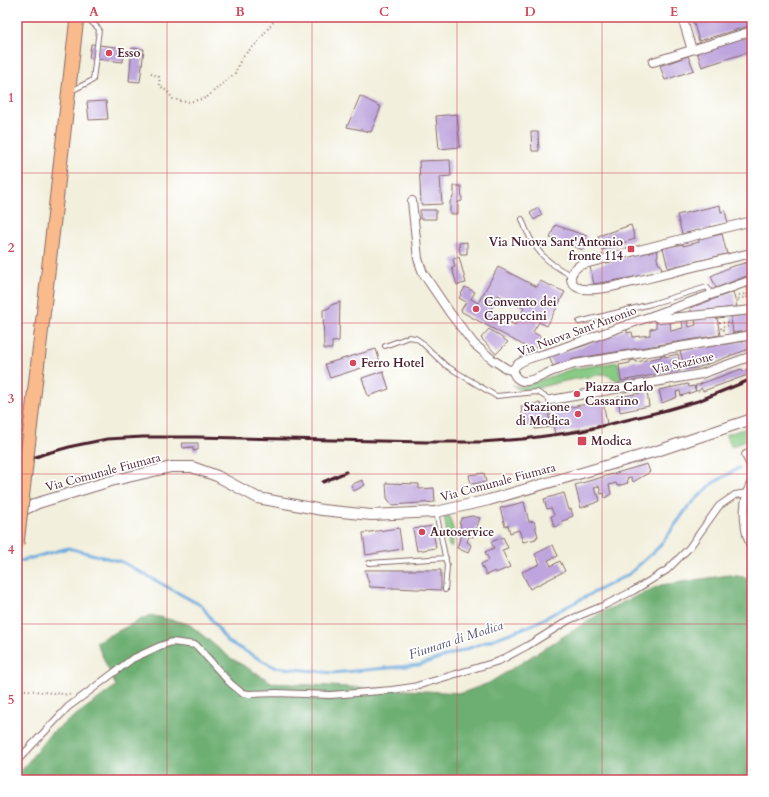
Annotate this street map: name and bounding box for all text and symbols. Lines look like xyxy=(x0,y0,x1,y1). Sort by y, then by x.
text: A xyxy=(89,3,99,21)
text: B xyxy=(235,3,245,21)
text: C xyxy=(379,3,389,21)
text: D xyxy=(524,3,536,21)
text: E xyxy=(670,3,678,21)
place label: Esso xyxy=(117,45,141,61)
marker: Esso xyxy=(104,48,114,58)
text: 1 xyxy=(8,89,14,107)
place label: Via Nuova Sant'Antonio fronte 114 xyxy=(489,234,623,264)
text: 2 xyxy=(8,239,15,257)
marker: Via Nuova Sant'Antonio fronte 114 xyxy=(626,244,636,254)
place label: Convento dei Cappuccini xyxy=(484,294,557,324)
street label: Via Nuova Sant'Antonio xyxy=(515,302,639,360)
marker: Convento dei Cappuccini xyxy=(471,304,481,314)
street label: Via Stazione xyxy=(650,348,716,378)
place label: Ferro Hotel xyxy=(361,355,425,371)
marker: Ferro Hotel xyxy=(348,358,358,368)
place label: Piazza Carlo Cassarino xyxy=(585,379,653,409)
marker: Piazza Carlo Cassarino xyxy=(572,389,582,399)
text: 3 xyxy=(8,390,15,408)
place label: Stazione di Modica xyxy=(516,399,570,429)
marker: Stazione di Modica xyxy=(573,409,583,419)
place label: Modica xyxy=(591,433,632,449)
marker: Modica xyxy=(576,435,588,447)
street label: Via Comunale Fiumara xyxy=(44,449,163,495)
street label: Via Comunale Fiumara xyxy=(439,459,558,505)
place label: Autoservice xyxy=(430,524,494,540)
marker: Autoservice xyxy=(417,527,427,537)
text: 4 xyxy=(8,541,15,559)
water label: Fiumara di Modica xyxy=(407,616,506,664)
text: 5 xyxy=(8,691,14,709)

